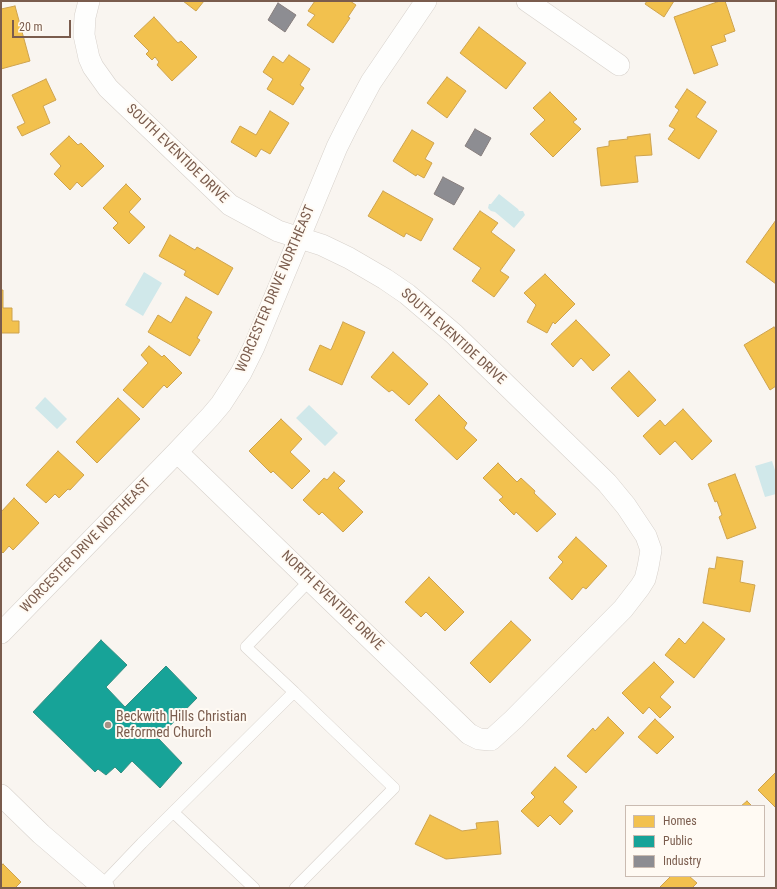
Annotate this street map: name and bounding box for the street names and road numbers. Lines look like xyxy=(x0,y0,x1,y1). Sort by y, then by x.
street label: SOUTH EVENTIDE DRIVE xyxy=(122,101,232,207)
street label: WORCESTER DRIVE NORTHEAST xyxy=(233,203,319,375)
street label: SOUTH EVENTIDE DRIVE xyxy=(397,285,509,389)
street label: WORCESTER DRIVE NORTHEAST xyxy=(17,475,155,617)
street label: NORTH EVENTIDE DRIVE xyxy=(277,548,387,654)

